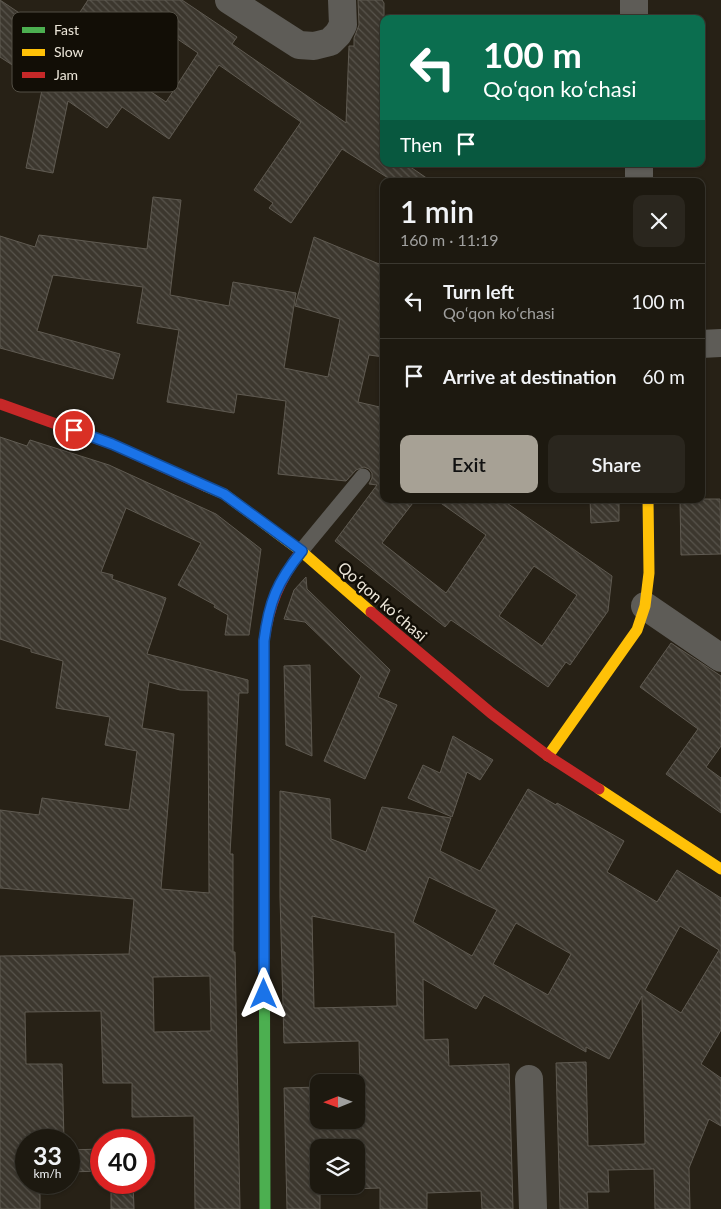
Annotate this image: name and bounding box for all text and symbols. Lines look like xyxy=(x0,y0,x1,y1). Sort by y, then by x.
legend xyxy=(12,12,178,92)
text: Fast xyxy=(54,21,79,38)
text: 100 m xyxy=(483,33,582,75)
icon: left xyxy=(400,35,465,100)
text: Slow xyxy=(54,43,84,60)
text: Jam xyxy=(54,66,78,83)
text: Qoʻqon koʻchasi xyxy=(483,75,637,102)
icon: arrive xyxy=(452,130,480,158)
text: Then xyxy=(400,133,442,156)
text: 1 min xyxy=(400,193,474,229)
button: close xyxy=(633,195,685,247)
text: 160 m · 11:19 xyxy=(400,230,499,249)
text: Turn left xyxy=(443,280,514,303)
icon: left xyxy=(400,287,428,315)
text: 100 m xyxy=(631,290,685,313)
text: Qoʻqon koʻchasi xyxy=(443,303,555,322)
icon: arrive xyxy=(400,362,428,390)
text: Arrive at destination xyxy=(443,365,616,388)
text: 60 m xyxy=(642,365,685,388)
pin xyxy=(53,409,95,451)
icon: arrive xyxy=(60,416,88,444)
button: Exit xyxy=(400,435,538,493)
button: Share xyxy=(548,435,685,493)
street label: Qoʻqon koʻchasi xyxy=(335,557,431,645)
position arrow xyxy=(237,967,289,1019)
north arrow xyxy=(310,1074,365,1129)
map controls xyxy=(310,1074,365,1194)
speed limit sign: 40 xyxy=(90,1129,155,1194)
button: layers xyxy=(310,1139,365,1194)
text: 33 xyxy=(33,1140,62,1170)
text: km/h xyxy=(33,1166,62,1181)

